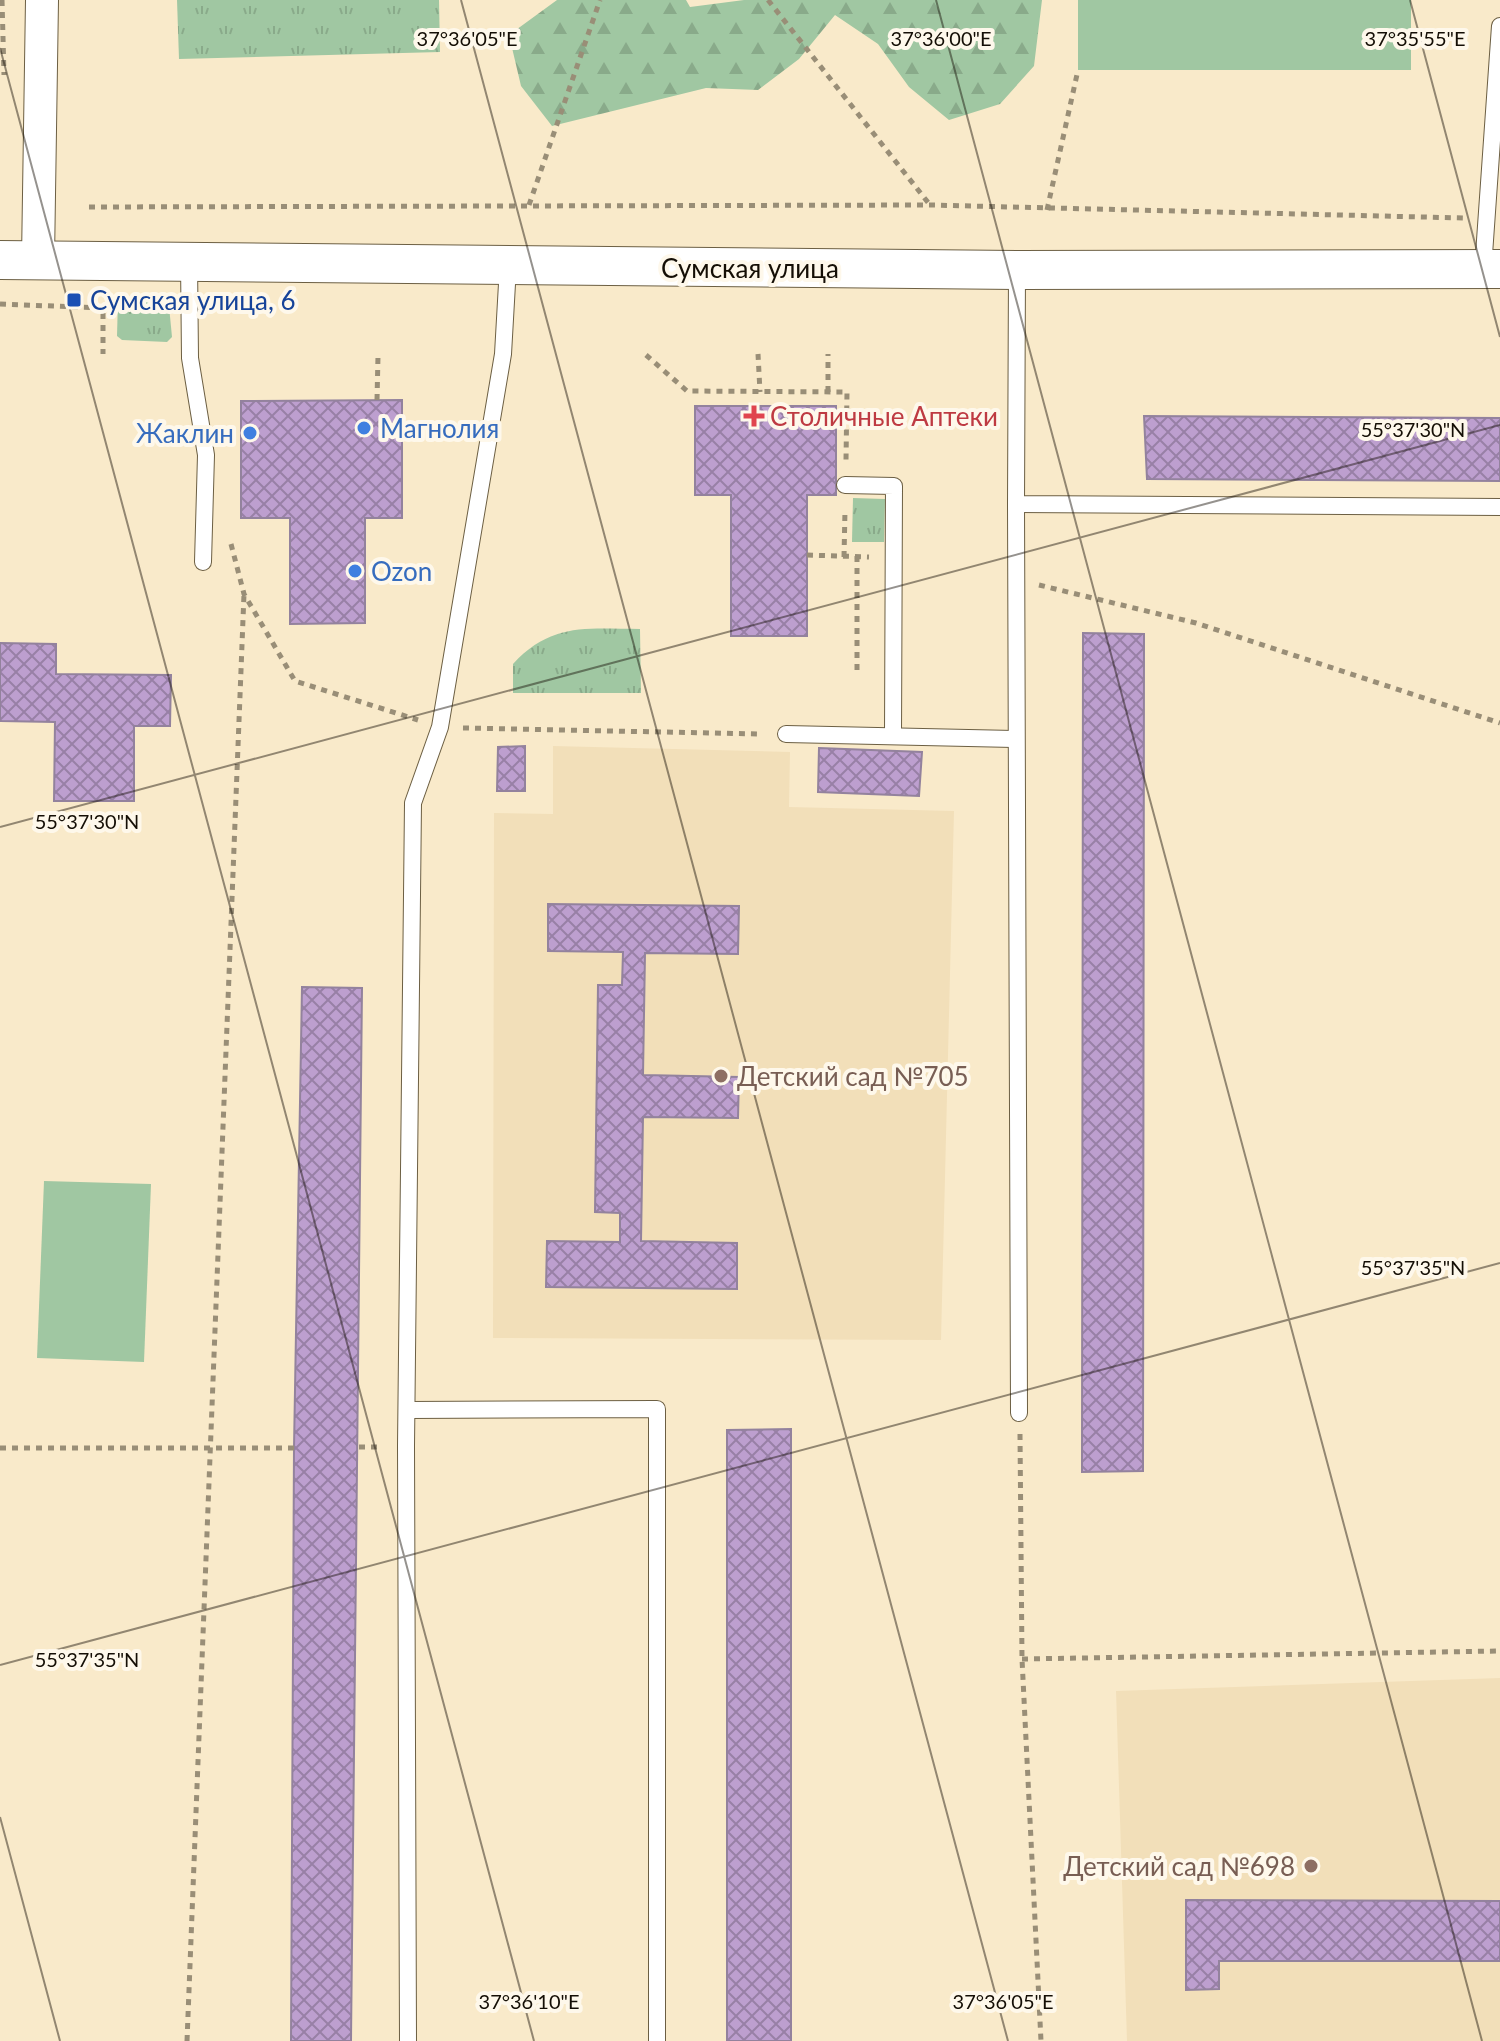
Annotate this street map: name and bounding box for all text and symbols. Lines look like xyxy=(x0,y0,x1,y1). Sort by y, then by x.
text: 37°36'05"E xyxy=(417,26,517,50)
text: 37°36'00"E xyxy=(891,26,991,50)
text: 37°35'55"E xyxy=(1365,26,1465,50)
street label: Сумская улица xyxy=(661,252,839,284)
place label: Сумская улица, 6 xyxy=(90,284,296,316)
marker: Сумская улица, 6 xyxy=(65,291,83,309)
place label: Столичные Аптеки xyxy=(770,400,998,432)
marker: Столичные Аптеки xyxy=(745,407,763,425)
place label: Магнолия xyxy=(380,412,499,444)
place label: Жаклин xyxy=(136,417,234,449)
text: 55°37'30"N xyxy=(1361,417,1465,441)
marker: Магнолия xyxy=(355,419,373,437)
marker: Жаклин xyxy=(241,424,259,442)
place label: Ozon xyxy=(371,555,432,587)
marker: Ozon xyxy=(346,562,364,580)
text: 55°37'30"N xyxy=(35,809,139,833)
place label: Детский сад №705 xyxy=(737,1060,969,1092)
marker: Детский сад №705 xyxy=(712,1067,730,1085)
text: 55°37'35"N xyxy=(1361,1255,1465,1279)
text: 55°37'35"N xyxy=(35,1647,139,1671)
place label: Детский сад №698 xyxy=(1063,1850,1295,1882)
marker: Детский сад №698 xyxy=(1302,1857,1320,1875)
text: 37°36'10"E xyxy=(479,1989,579,2013)
text: 37°36'05"E xyxy=(953,1989,1053,2013)

